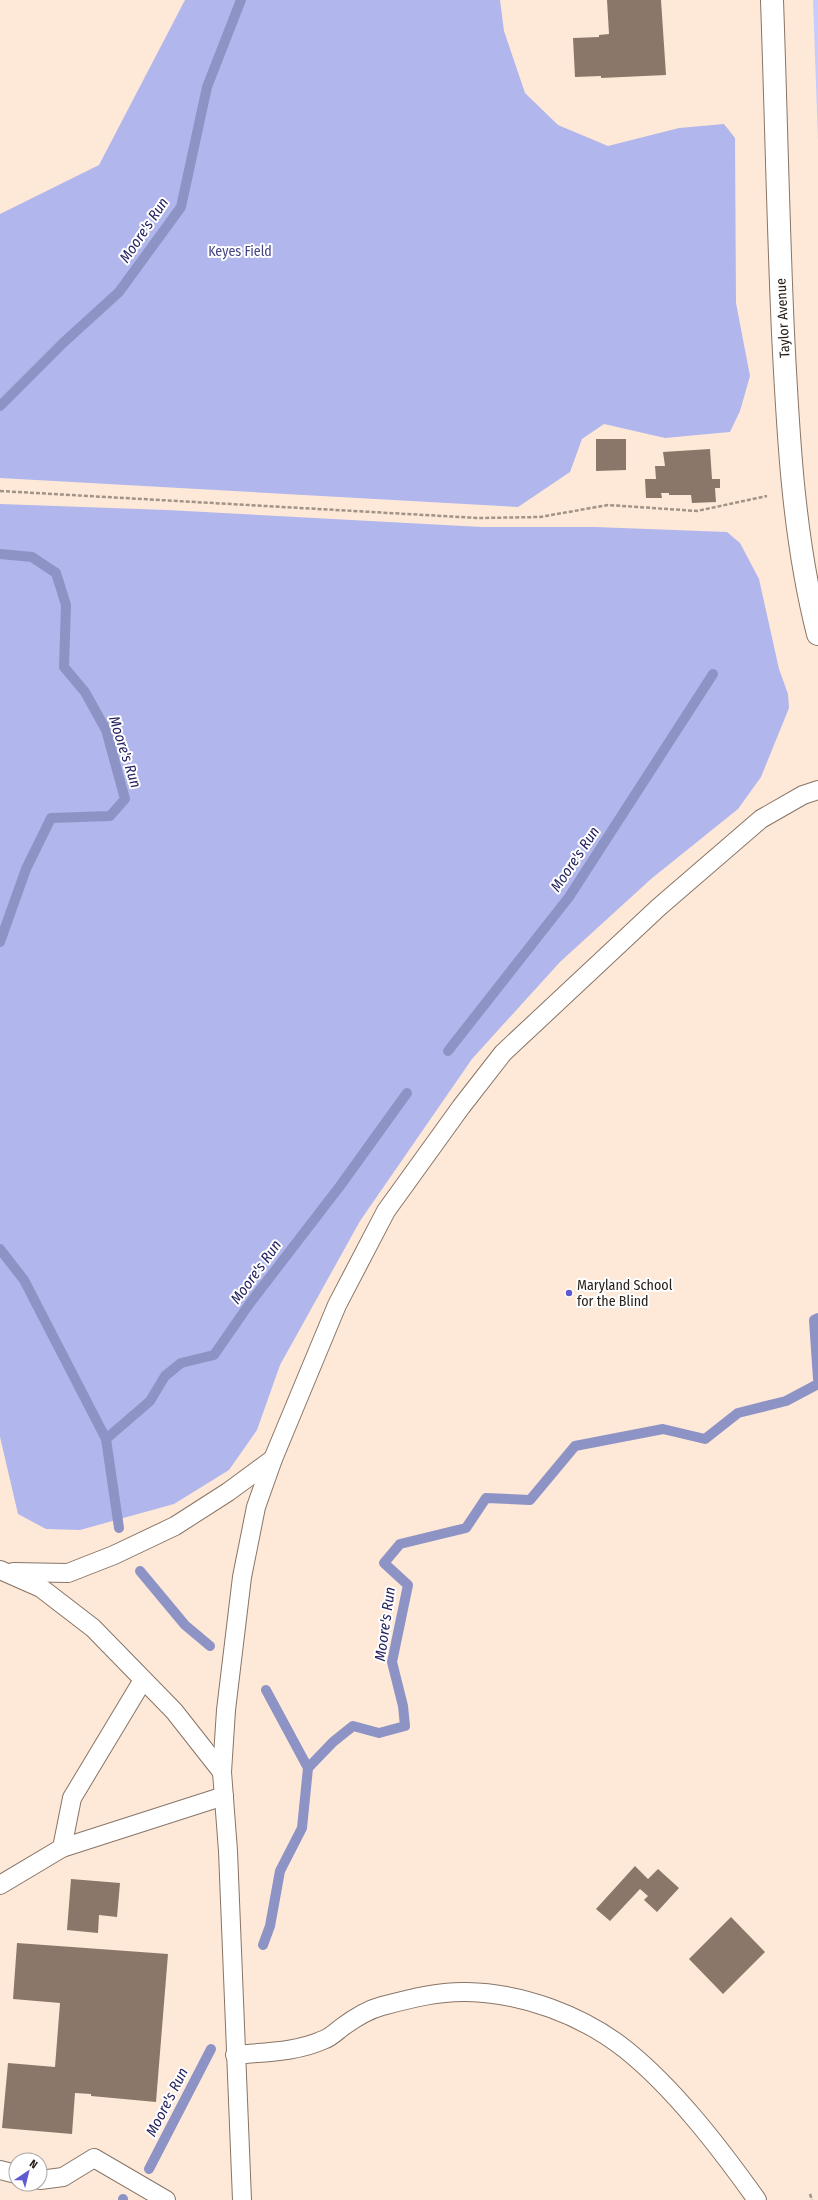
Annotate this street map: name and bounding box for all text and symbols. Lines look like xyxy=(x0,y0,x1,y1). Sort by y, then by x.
water label: Moore's Run xyxy=(116,194,172,266)
park label: Keyes Field xyxy=(208,243,272,260)
street label: Taylor Avenue xyxy=(772,278,794,358)
water label: Moore's Run xyxy=(105,714,145,790)
water label: Moore's Run xyxy=(547,823,603,895)
water label: Moore's Run xyxy=(227,1237,285,1307)
place label: Maryland School for the Blind xyxy=(577,1277,673,1310)
marker: Maryland School for the Blind xyxy=(564,1288,574,1298)
water label: Moore's Run xyxy=(371,1586,399,1662)
water label: Moore's Run xyxy=(142,2065,192,2139)
north arrow xyxy=(8,2152,48,2192)
text: N xyxy=(27,2157,40,2171)

